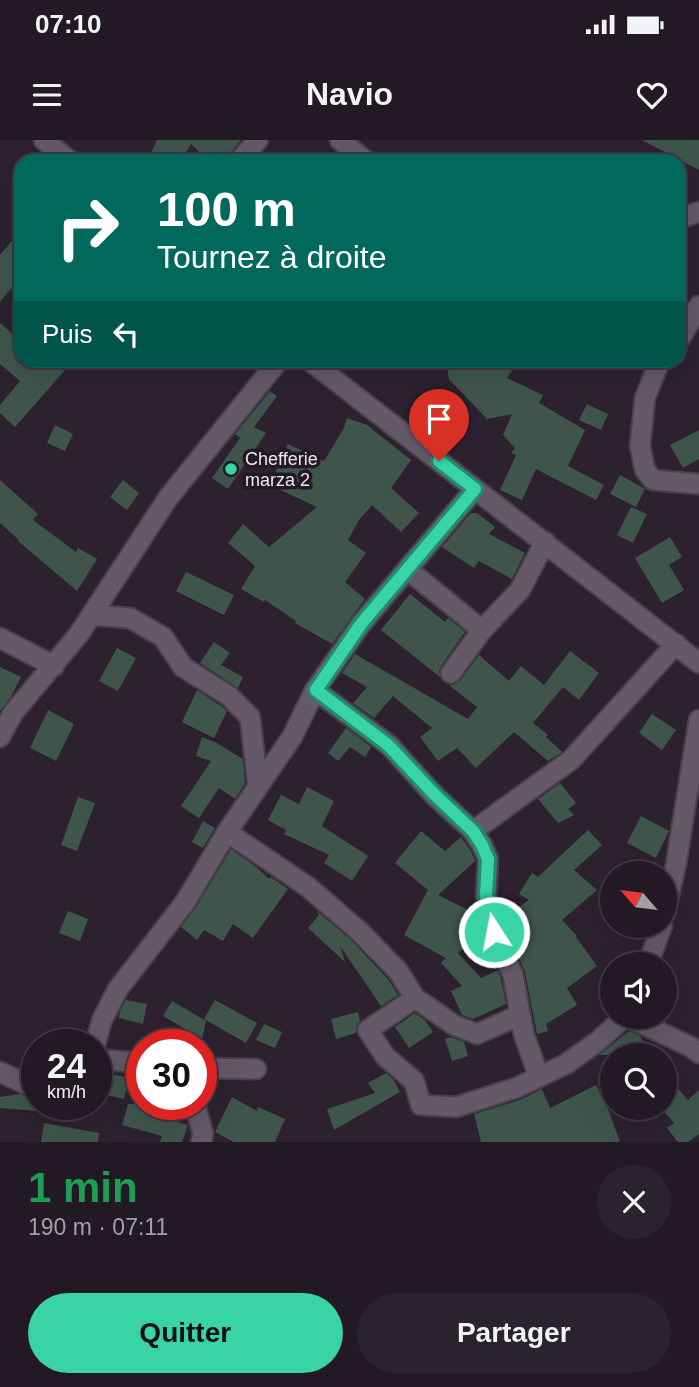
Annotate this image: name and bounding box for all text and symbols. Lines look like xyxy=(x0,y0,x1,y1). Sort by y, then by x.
text: 07:10 xyxy=(35,9,102,39)
icon: menu xyxy=(28,76,66,114)
text: Navio xyxy=(306,76,393,112)
icon: heart xyxy=(633,76,671,114)
icon: right xyxy=(42,182,133,273)
text: 100 m xyxy=(157,182,296,236)
text: Tournez à droite xyxy=(157,239,386,275)
icon: left xyxy=(107,315,145,353)
text: Puis xyxy=(42,319,93,349)
pin xyxy=(409,389,469,461)
icon: arrive xyxy=(420,400,458,438)
place label: Chefferie marza 2 xyxy=(245,449,318,490)
marker: Chefferie marza 2 xyxy=(223,461,239,477)
north arrow xyxy=(600,861,677,938)
map controls xyxy=(600,861,677,1120)
position arrow xyxy=(457,895,531,969)
button: sound xyxy=(600,952,677,1029)
speed limit sign: 30 xyxy=(126,1029,217,1120)
button: search xyxy=(600,1043,677,1120)
text: 24 xyxy=(47,1046,86,1085)
text: km/h xyxy=(47,1082,86,1102)
text: 1 min xyxy=(28,1164,138,1211)
button: close xyxy=(597,1165,671,1239)
text: 190 m · 07:11 xyxy=(28,1214,168,1240)
button: Quitter xyxy=(28,1293,343,1373)
button: Partager xyxy=(357,1293,671,1373)

